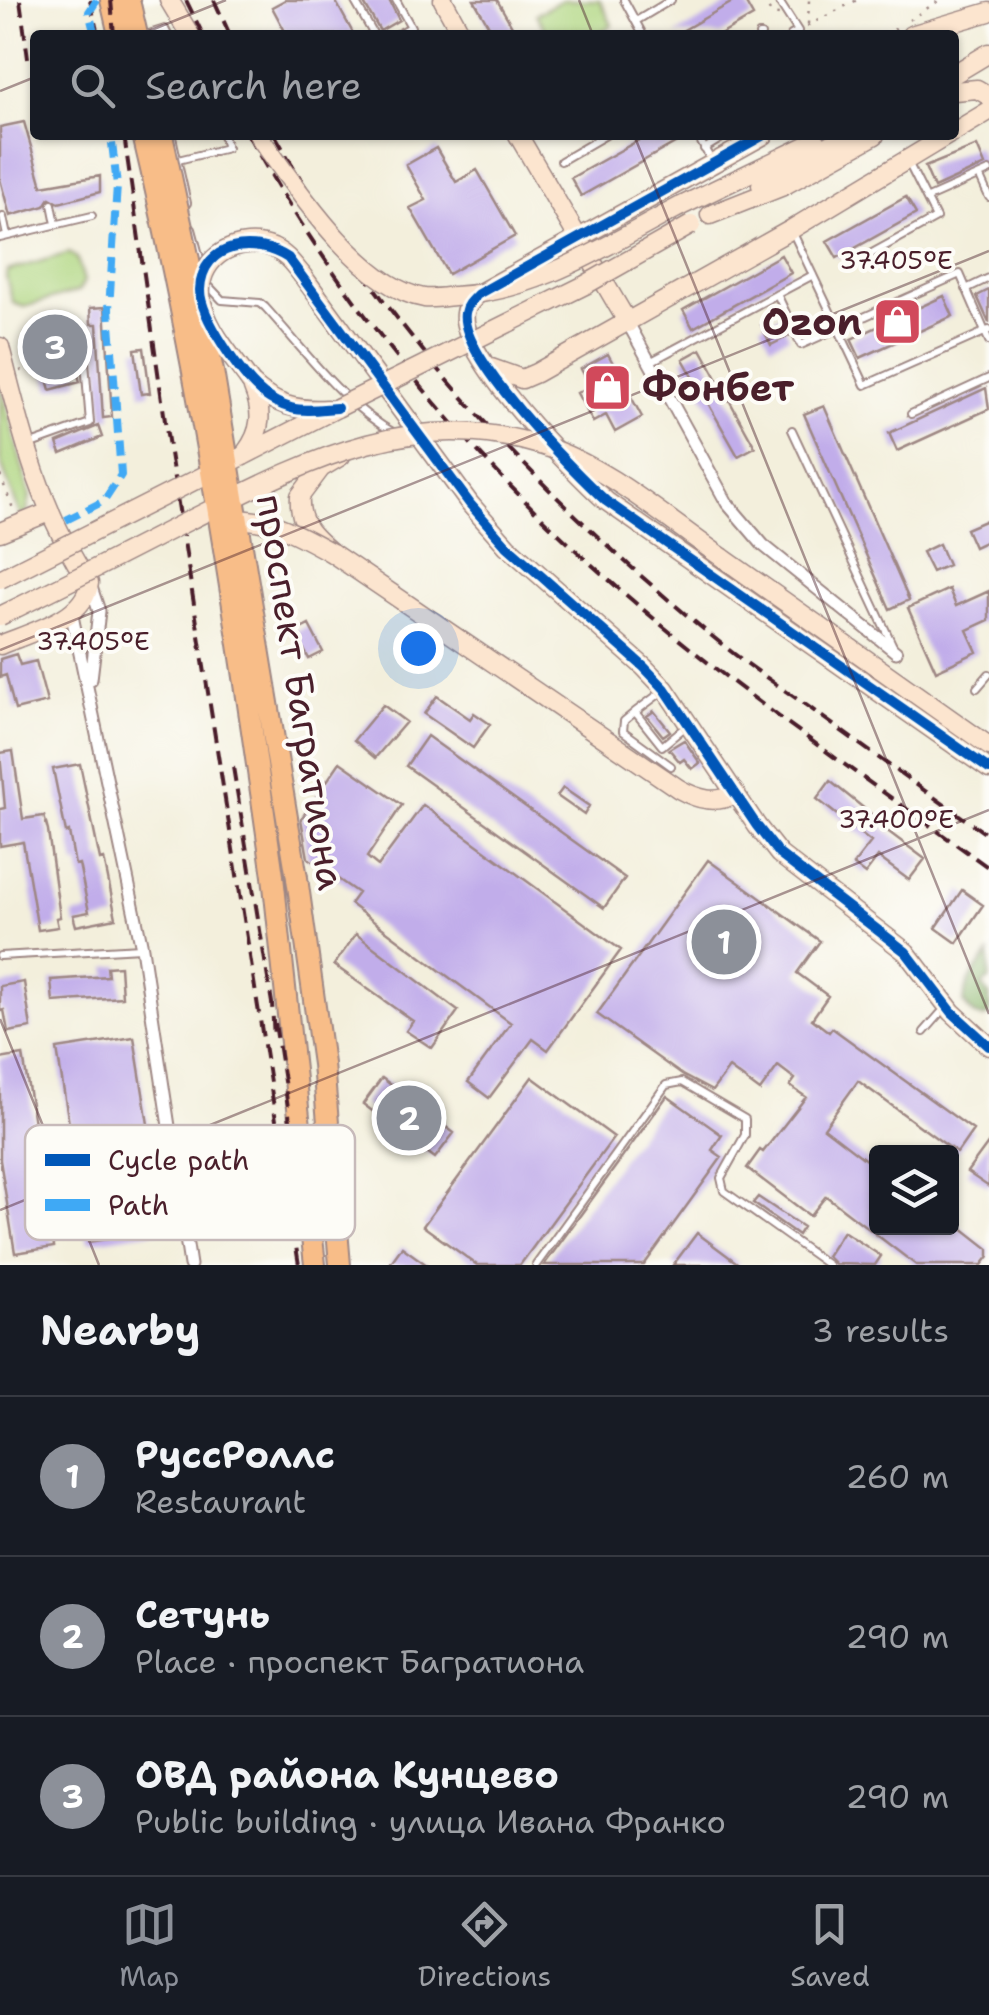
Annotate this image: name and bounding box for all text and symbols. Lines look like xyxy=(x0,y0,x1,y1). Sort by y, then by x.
search box xyxy=(30,30,959,140)
icon: search xyxy=(65,58,120,113)
text: Search here xyxy=(145,60,362,111)
text: 37.405°E xyxy=(839,243,953,277)
shop icon: Ozon xyxy=(871,295,923,347)
place label: Ozon xyxy=(762,296,862,347)
pin: 3 xyxy=(22,310,88,384)
shop icon: Фонбет xyxy=(581,361,633,413)
place label: Фонбет xyxy=(642,362,794,413)
street label: проспект Багратиона xyxy=(245,491,358,894)
your location xyxy=(393,623,444,674)
text: 37.405°E xyxy=(36,624,150,658)
text: 37.400°E xyxy=(838,802,954,836)
pin: 1 xyxy=(692,904,756,980)
pin: 2 xyxy=(376,1080,442,1156)
legend xyxy=(25,1125,355,1240)
text: Cycle path xyxy=(108,1141,250,1179)
map controls xyxy=(869,1145,959,1235)
button: layers xyxy=(869,1145,959,1235)
text: Path xyxy=(108,1186,169,1224)
text: Nearby xyxy=(40,1302,200,1358)
text: 3 results xyxy=(812,1309,949,1352)
text: РуссРоллс xyxy=(135,1429,335,1480)
text: 1 xyxy=(65,1455,80,1498)
text: 260 m xyxy=(846,1455,949,1498)
text: Restaurant xyxy=(135,1480,306,1523)
text: Сетунь xyxy=(135,1589,270,1640)
text: 2 xyxy=(61,1615,84,1658)
text: 290 m xyxy=(846,1615,949,1658)
text: Place · проспект Багратиона xyxy=(135,1640,584,1683)
text: ОВД района Кунцево xyxy=(135,1749,559,1800)
text: 3 xyxy=(61,1775,84,1818)
text: 290 m xyxy=(846,1775,949,1818)
text: Public building · улица Ивана Франко xyxy=(135,1800,726,1843)
tab: Map xyxy=(119,1897,179,1995)
tab: Directions xyxy=(418,1897,551,1995)
tab: Saved xyxy=(790,1897,870,1995)

